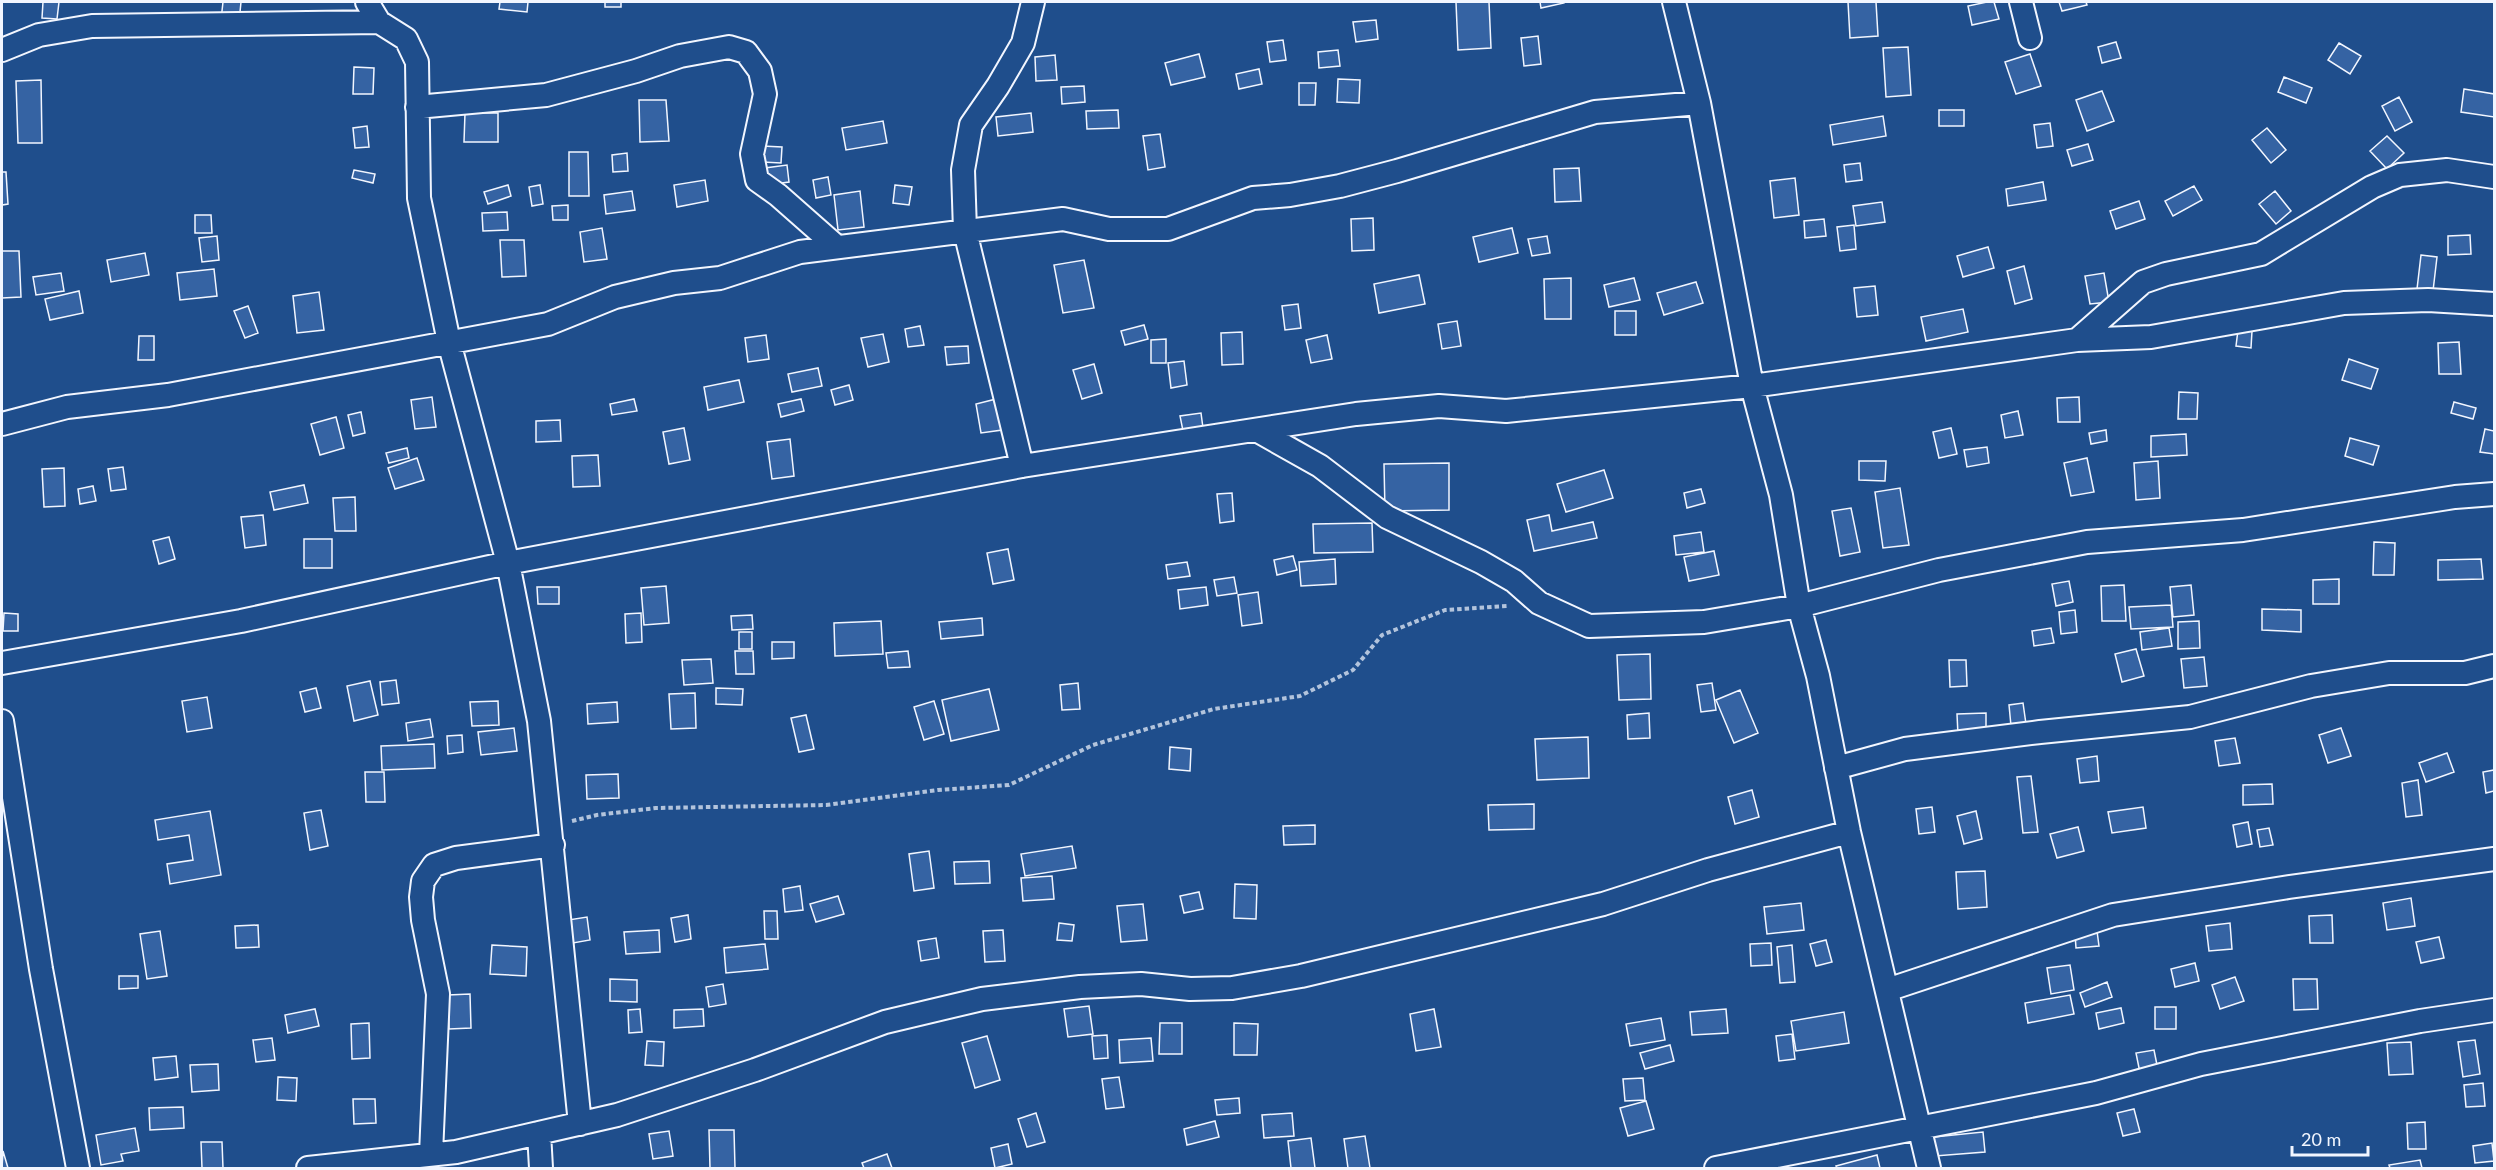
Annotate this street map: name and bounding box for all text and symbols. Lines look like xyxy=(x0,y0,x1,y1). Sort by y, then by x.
scale bar xyxy=(2292,1119,2368,1157)
text: 20 m xyxy=(2301,1128,2341,1150)

